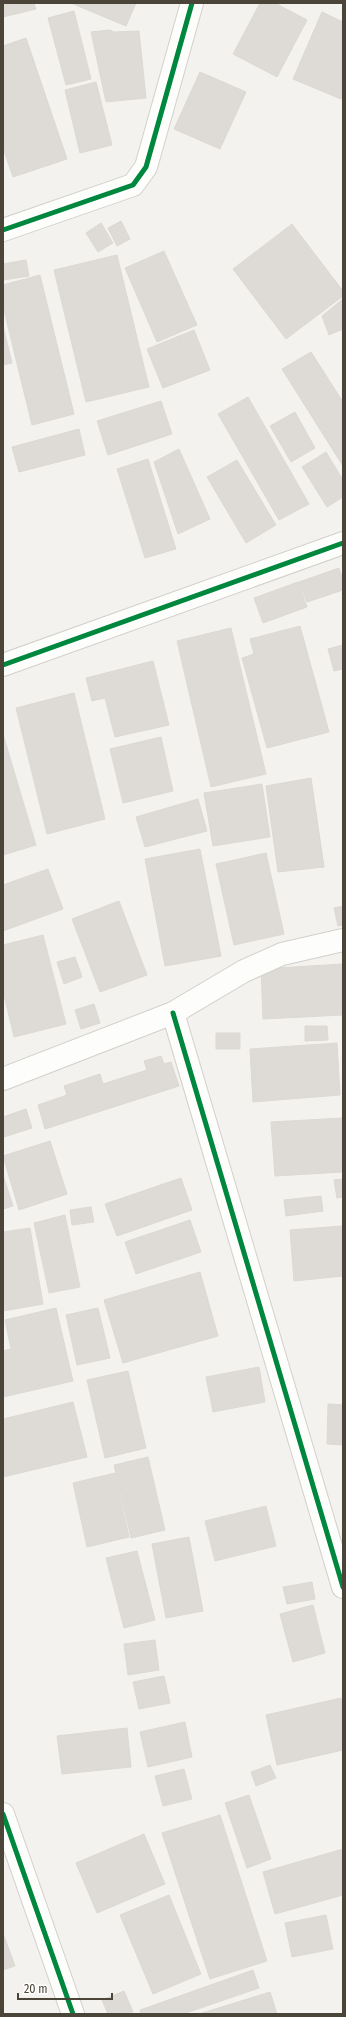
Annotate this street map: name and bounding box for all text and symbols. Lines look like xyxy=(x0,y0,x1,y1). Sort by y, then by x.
scale bar xyxy=(18,1975,112,2001)
text: 20 m xyxy=(24,1982,48,1996)

